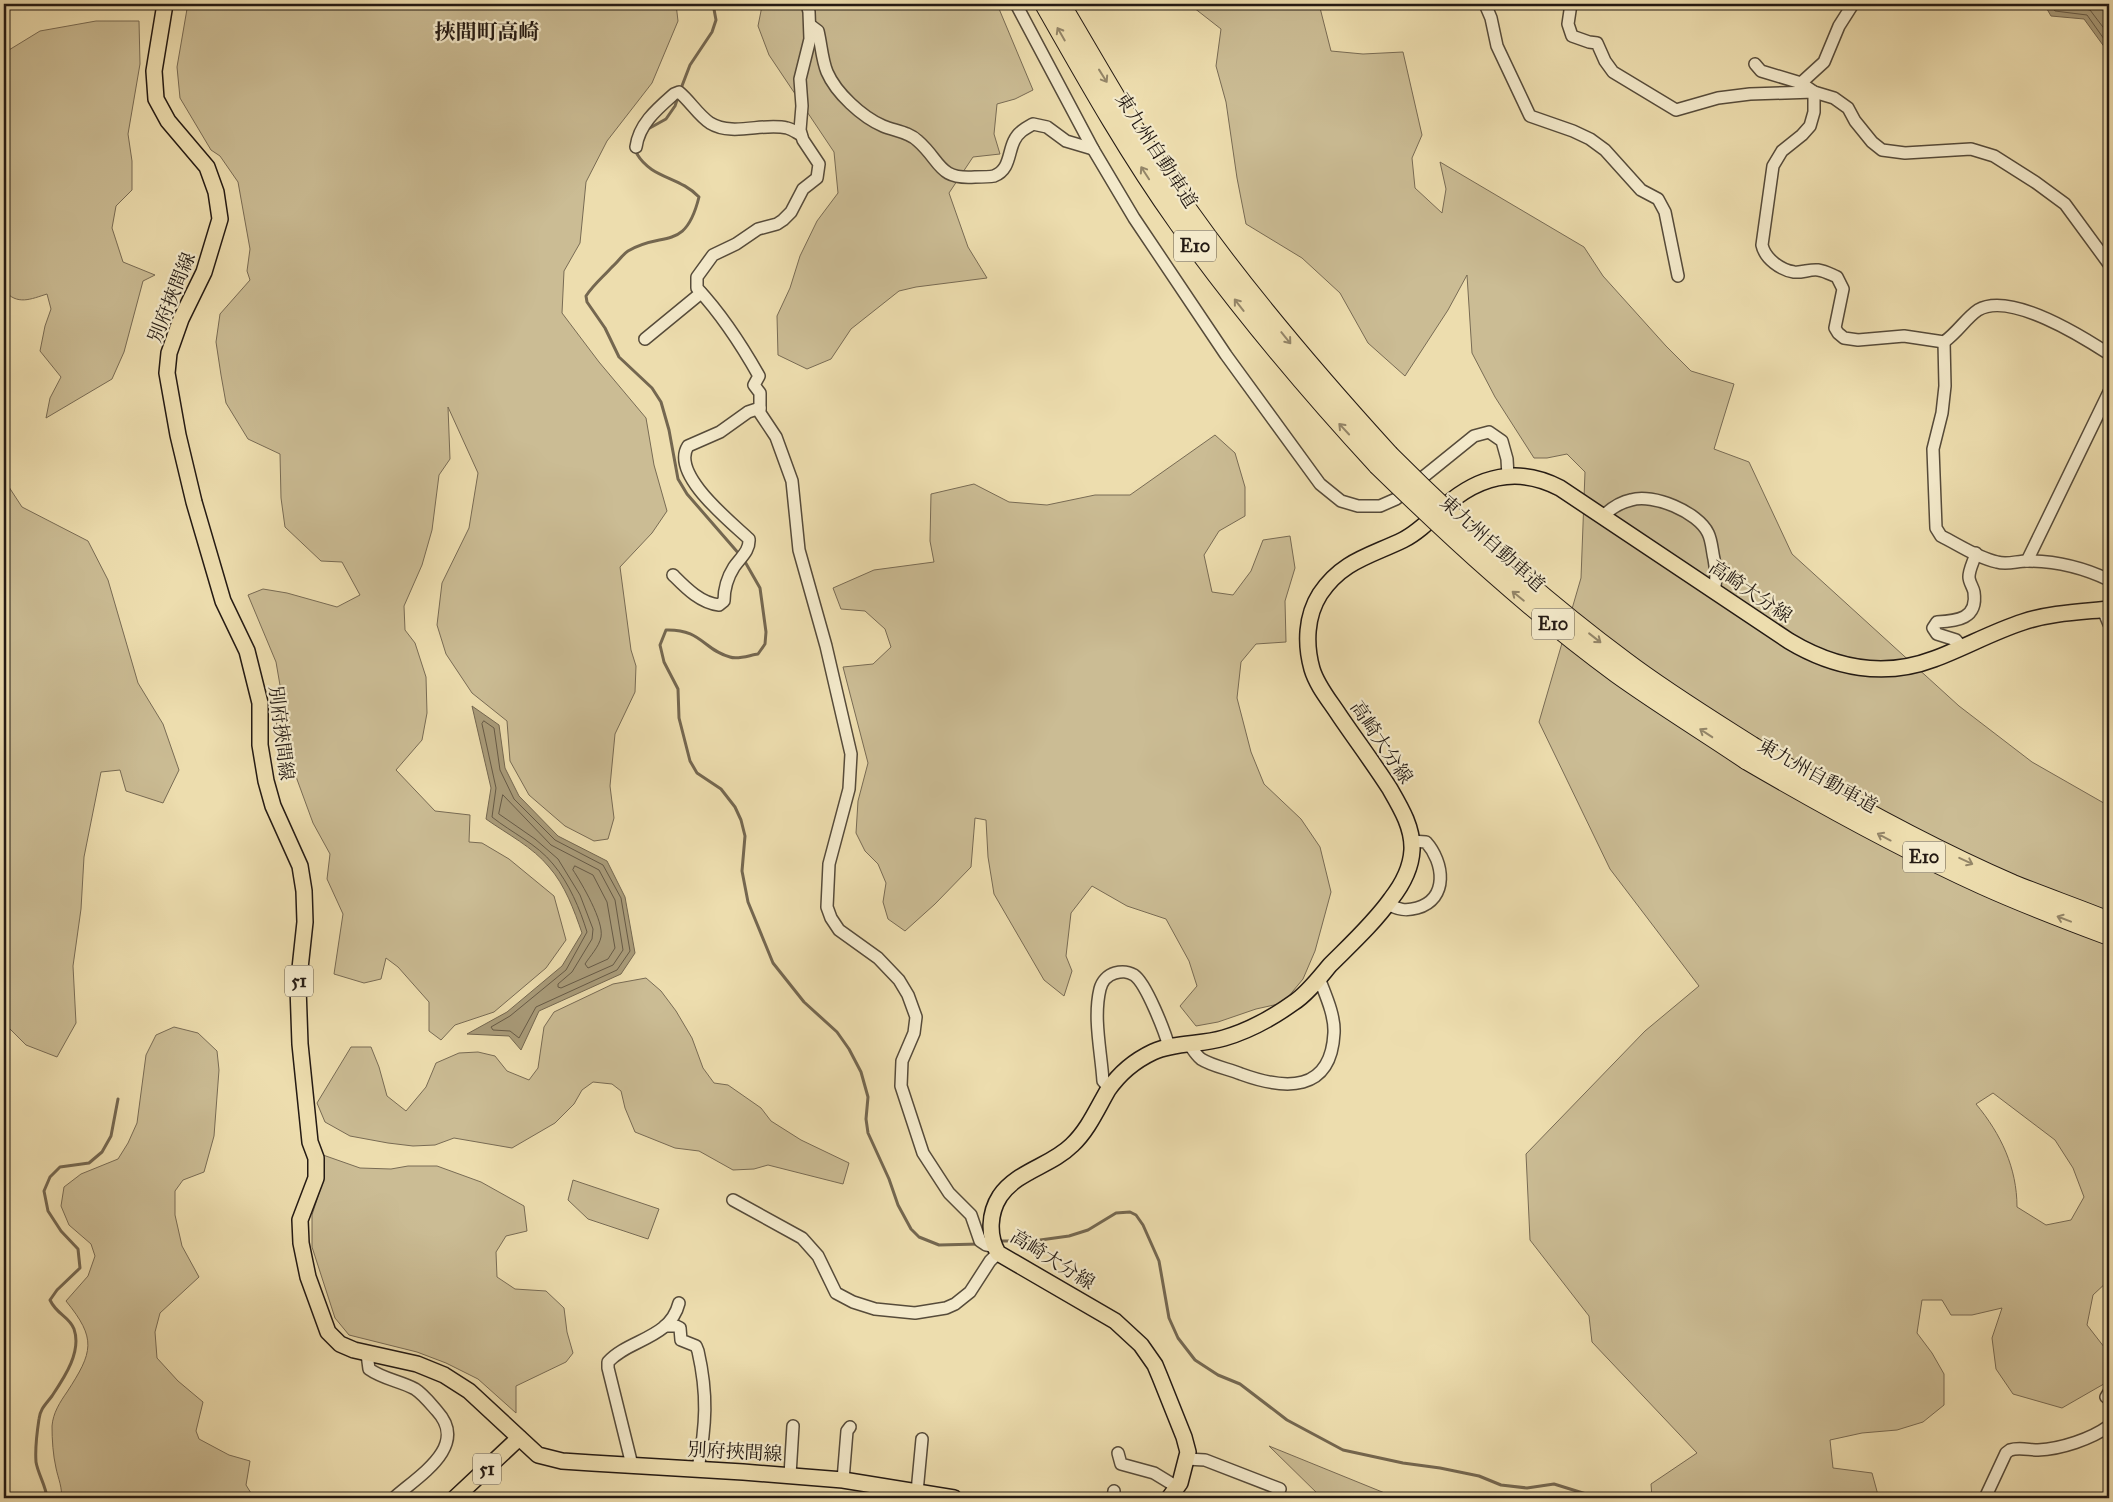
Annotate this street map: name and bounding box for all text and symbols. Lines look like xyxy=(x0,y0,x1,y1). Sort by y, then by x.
district label: 挾間町高崎 xyxy=(435,19,540,45)
one-way arrow xyxy=(1055,27,1065,41)
one-way arrow xyxy=(1099,68,1109,82)
street label: 東九州自動車道 xyxy=(1111,88,1202,212)
one-way arrow xyxy=(1139,166,1149,180)
road number: E10 xyxy=(1174,230,1216,262)
street label: 別府挾間線 xyxy=(143,249,200,346)
one-way arrow xyxy=(1234,298,1245,311)
one-way arrow xyxy=(1281,331,1292,344)
one-way arrow xyxy=(1338,422,1350,435)
street label: 東九州自動車道 xyxy=(1436,490,1550,596)
street label: 高崎大分線 xyxy=(1705,555,1797,628)
one-way arrow xyxy=(1512,590,1525,601)
road number: E10 xyxy=(1532,608,1574,640)
one-way arrow xyxy=(1588,632,1601,643)
street label: 別府挾間線 xyxy=(264,685,299,782)
street label: 高崎大分線 xyxy=(1345,696,1418,788)
one-way arrow xyxy=(1699,728,1713,738)
street label: 東九州自動車道 xyxy=(1754,733,1882,818)
one-way arrow xyxy=(1877,832,1892,841)
road number: E10 xyxy=(1903,842,1945,872)
one-way arrow xyxy=(1958,857,1973,867)
one-way arrow xyxy=(2056,914,2072,923)
road number: 51 xyxy=(285,966,313,996)
street label: 高崎大分線 xyxy=(1006,1224,1099,1294)
street label: 別府挾間線 xyxy=(687,1438,783,1465)
road number: 51 xyxy=(473,1454,501,1485)

